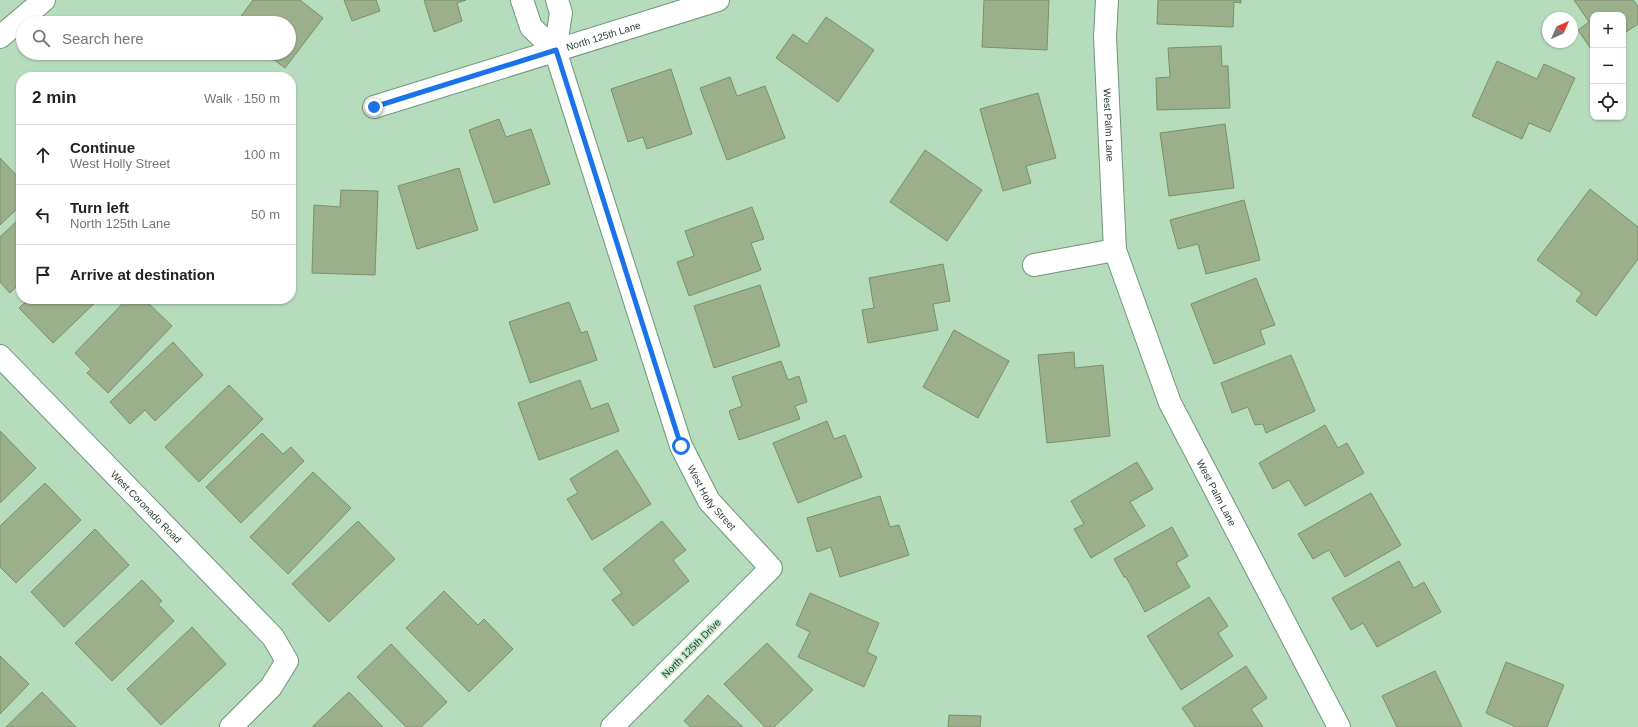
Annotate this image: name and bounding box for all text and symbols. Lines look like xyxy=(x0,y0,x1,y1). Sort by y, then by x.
north arrow xyxy=(1542,12,1578,48)
map controls xyxy=(1590,12,1626,120)
button: + xyxy=(1590,12,1626,48)
search box xyxy=(16,16,296,60)
street label: North 125th Lane xyxy=(565,19,642,53)
icon: search xyxy=(30,27,52,49)
text: Search here xyxy=(62,30,144,47)
button: − xyxy=(1590,48,1626,84)
button: locate xyxy=(1590,84,1626,120)
text: 2 min xyxy=(32,88,76,107)
street label: West Palm Lane xyxy=(1101,88,1116,162)
text: Walk · 150 m xyxy=(204,91,280,106)
route end xyxy=(365,98,383,116)
text: Continue xyxy=(70,139,135,156)
icon: ahead xyxy=(32,144,54,166)
text: 100 m xyxy=(244,147,280,162)
text: West Holly Street xyxy=(70,156,170,171)
text: Turn left xyxy=(70,199,129,216)
icon: left xyxy=(32,204,54,226)
text: 50 m xyxy=(251,207,280,222)
text: North 125th Lane xyxy=(70,216,170,231)
icon: arrive xyxy=(32,264,54,286)
text: Arrive at destination xyxy=(70,266,215,283)
route start xyxy=(672,437,690,455)
street label: West Palm Lane xyxy=(1195,458,1238,528)
street label: West Holly Street xyxy=(686,463,738,533)
street label: West Coronado Road xyxy=(109,469,183,545)
street label: North 125th Drive xyxy=(660,616,723,680)

